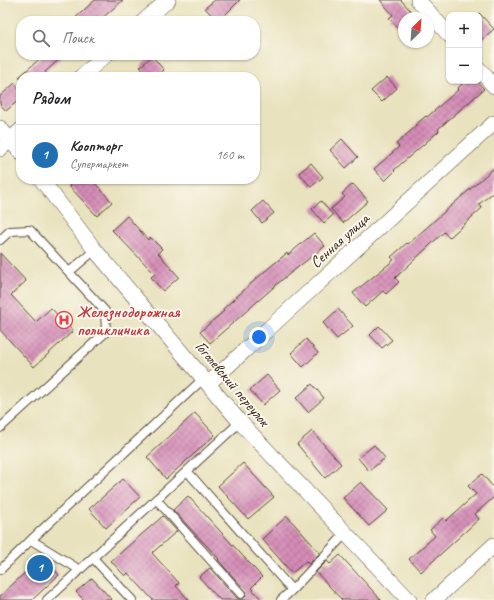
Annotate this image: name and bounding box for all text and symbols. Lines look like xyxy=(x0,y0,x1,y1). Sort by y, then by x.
north arrow xyxy=(398,12,434,48)
map controls xyxy=(446,12,482,84)
button: + xyxy=(446,12,482,48)
search box xyxy=(16,16,260,60)
icon: search xyxy=(30,27,52,49)
text: Поиск xyxy=(62,29,94,48)
button: − xyxy=(446,48,482,84)
text: Рядом xyxy=(32,88,70,109)
text: Коопторг xyxy=(70,137,121,156)
text: 1 xyxy=(42,147,48,163)
text: 160 m xyxy=(216,147,244,163)
text: Супермаркет xyxy=(70,156,128,172)
street label: Сенная улица xyxy=(306,208,374,272)
place label: Железнодорожная поликлиника xyxy=(77,302,181,340)
hospital icon: Железнодорожная поликлиника xyxy=(54,310,74,330)
your location xyxy=(249,327,269,347)
street label: Гоголевский переулок xyxy=(191,337,275,432)
pin: 1 xyxy=(27,553,53,583)

